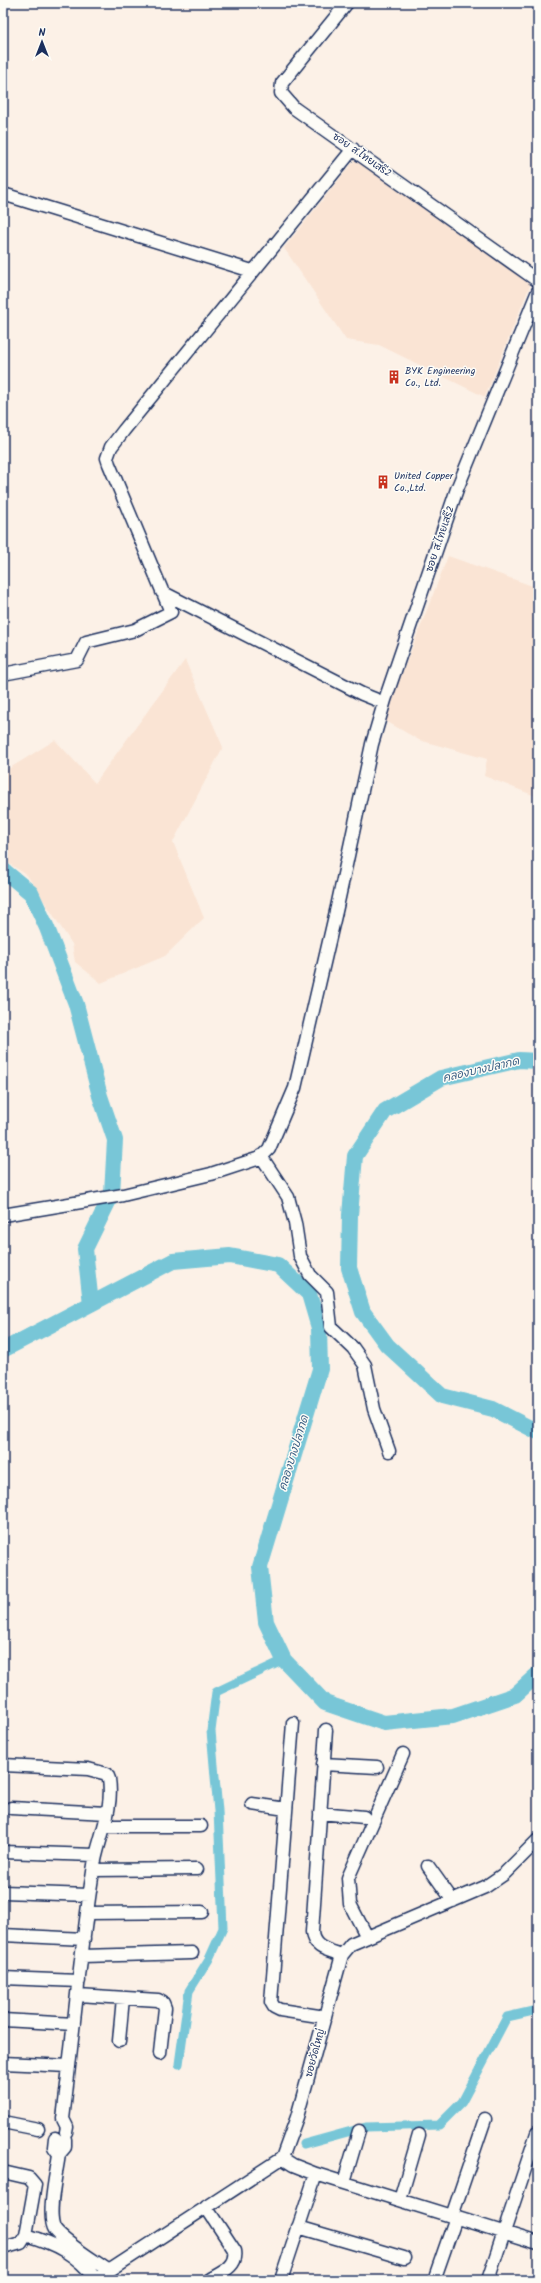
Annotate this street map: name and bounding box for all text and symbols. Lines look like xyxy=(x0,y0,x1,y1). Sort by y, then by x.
north arrow xyxy=(22,22,62,62)
text: N xyxy=(39,24,46,42)
street label: ซอย ส.ไทยเสรี2 xyxy=(329,129,395,181)
place label: BYK Engineering Co., Ltd. xyxy=(405,363,476,391)
building icon: BYK Engineering Co., Ltd. xyxy=(386,369,402,385)
place label: United Copper Co.,Ltd. xyxy=(394,468,454,496)
building icon: United Copper Co.,Ltd. xyxy=(375,474,391,490)
street label: ซอย ส.ไทยเสรี2 xyxy=(421,504,459,574)
water label: คลองบางปลากด xyxy=(441,1052,521,1088)
water label: คลองบางปลากด xyxy=(274,1413,314,1493)
street label: ซอยวัดใหญ่ xyxy=(301,2027,329,2079)

